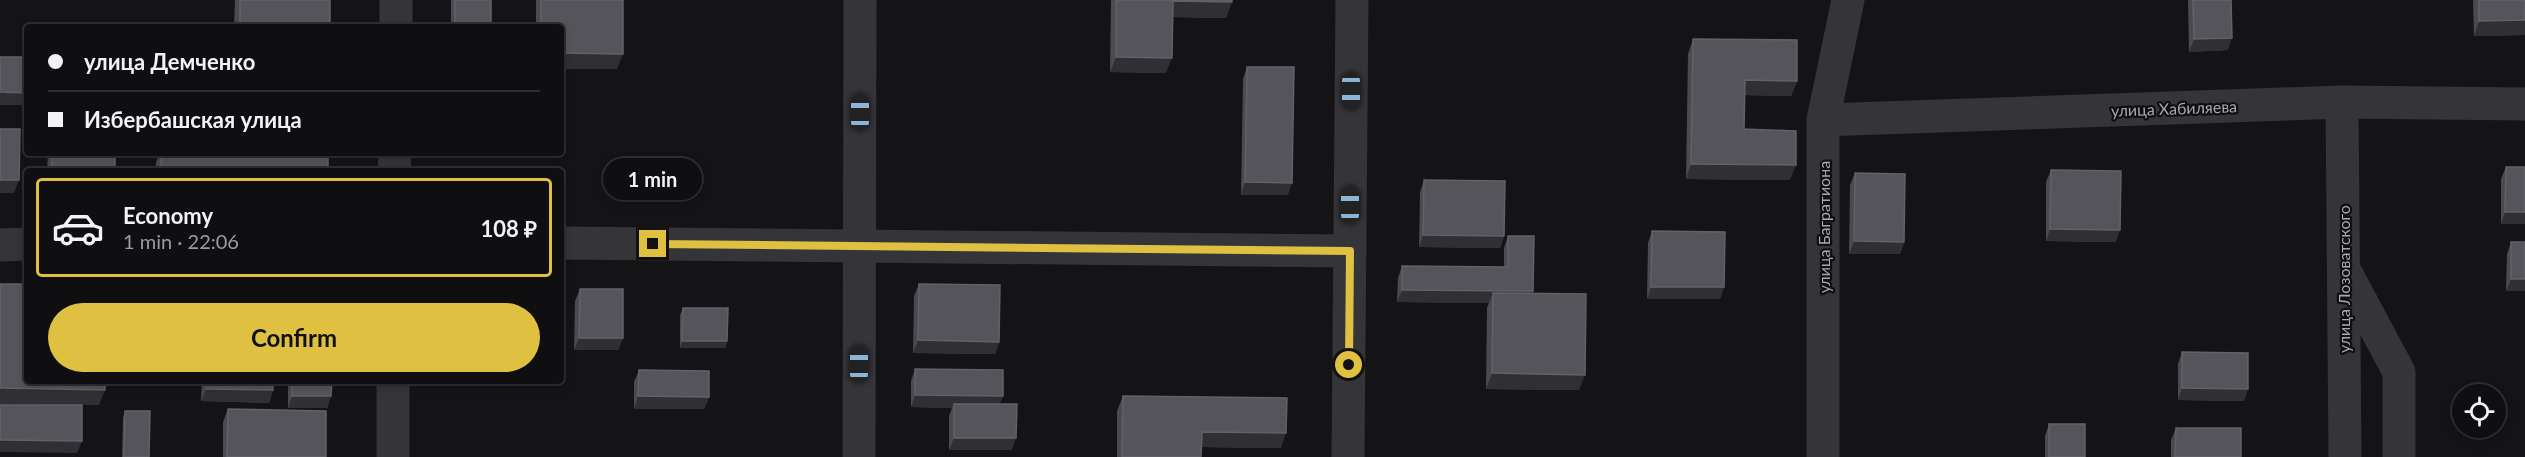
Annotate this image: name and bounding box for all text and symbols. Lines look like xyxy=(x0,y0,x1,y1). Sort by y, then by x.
text: улица Демченко xyxy=(84,48,255,75)
car xyxy=(1342,73,1360,109)
car xyxy=(851,94,869,130)
street label: улица Хабиляева xyxy=(2111,96,2237,120)
text: Избербашская улица xyxy=(84,106,302,133)
callout: 1 min xyxy=(604,157,702,199)
street label: улица Багратиона xyxy=(1814,161,1833,293)
text: 1 min xyxy=(628,167,677,191)
car xyxy=(1341,187,1359,223)
icon: car xyxy=(51,201,105,255)
text: Economy xyxy=(123,202,213,229)
street label: улица Лозоватского xyxy=(2334,205,2353,353)
text: 108 ₽ xyxy=(481,215,537,242)
text: 1 min · 22:06 xyxy=(123,229,239,253)
route end xyxy=(639,230,666,257)
button: Confirm xyxy=(48,303,540,372)
car xyxy=(850,346,868,382)
route start xyxy=(1335,351,1362,378)
map controls xyxy=(2452,384,2506,438)
button: locate xyxy=(2452,384,2506,438)

